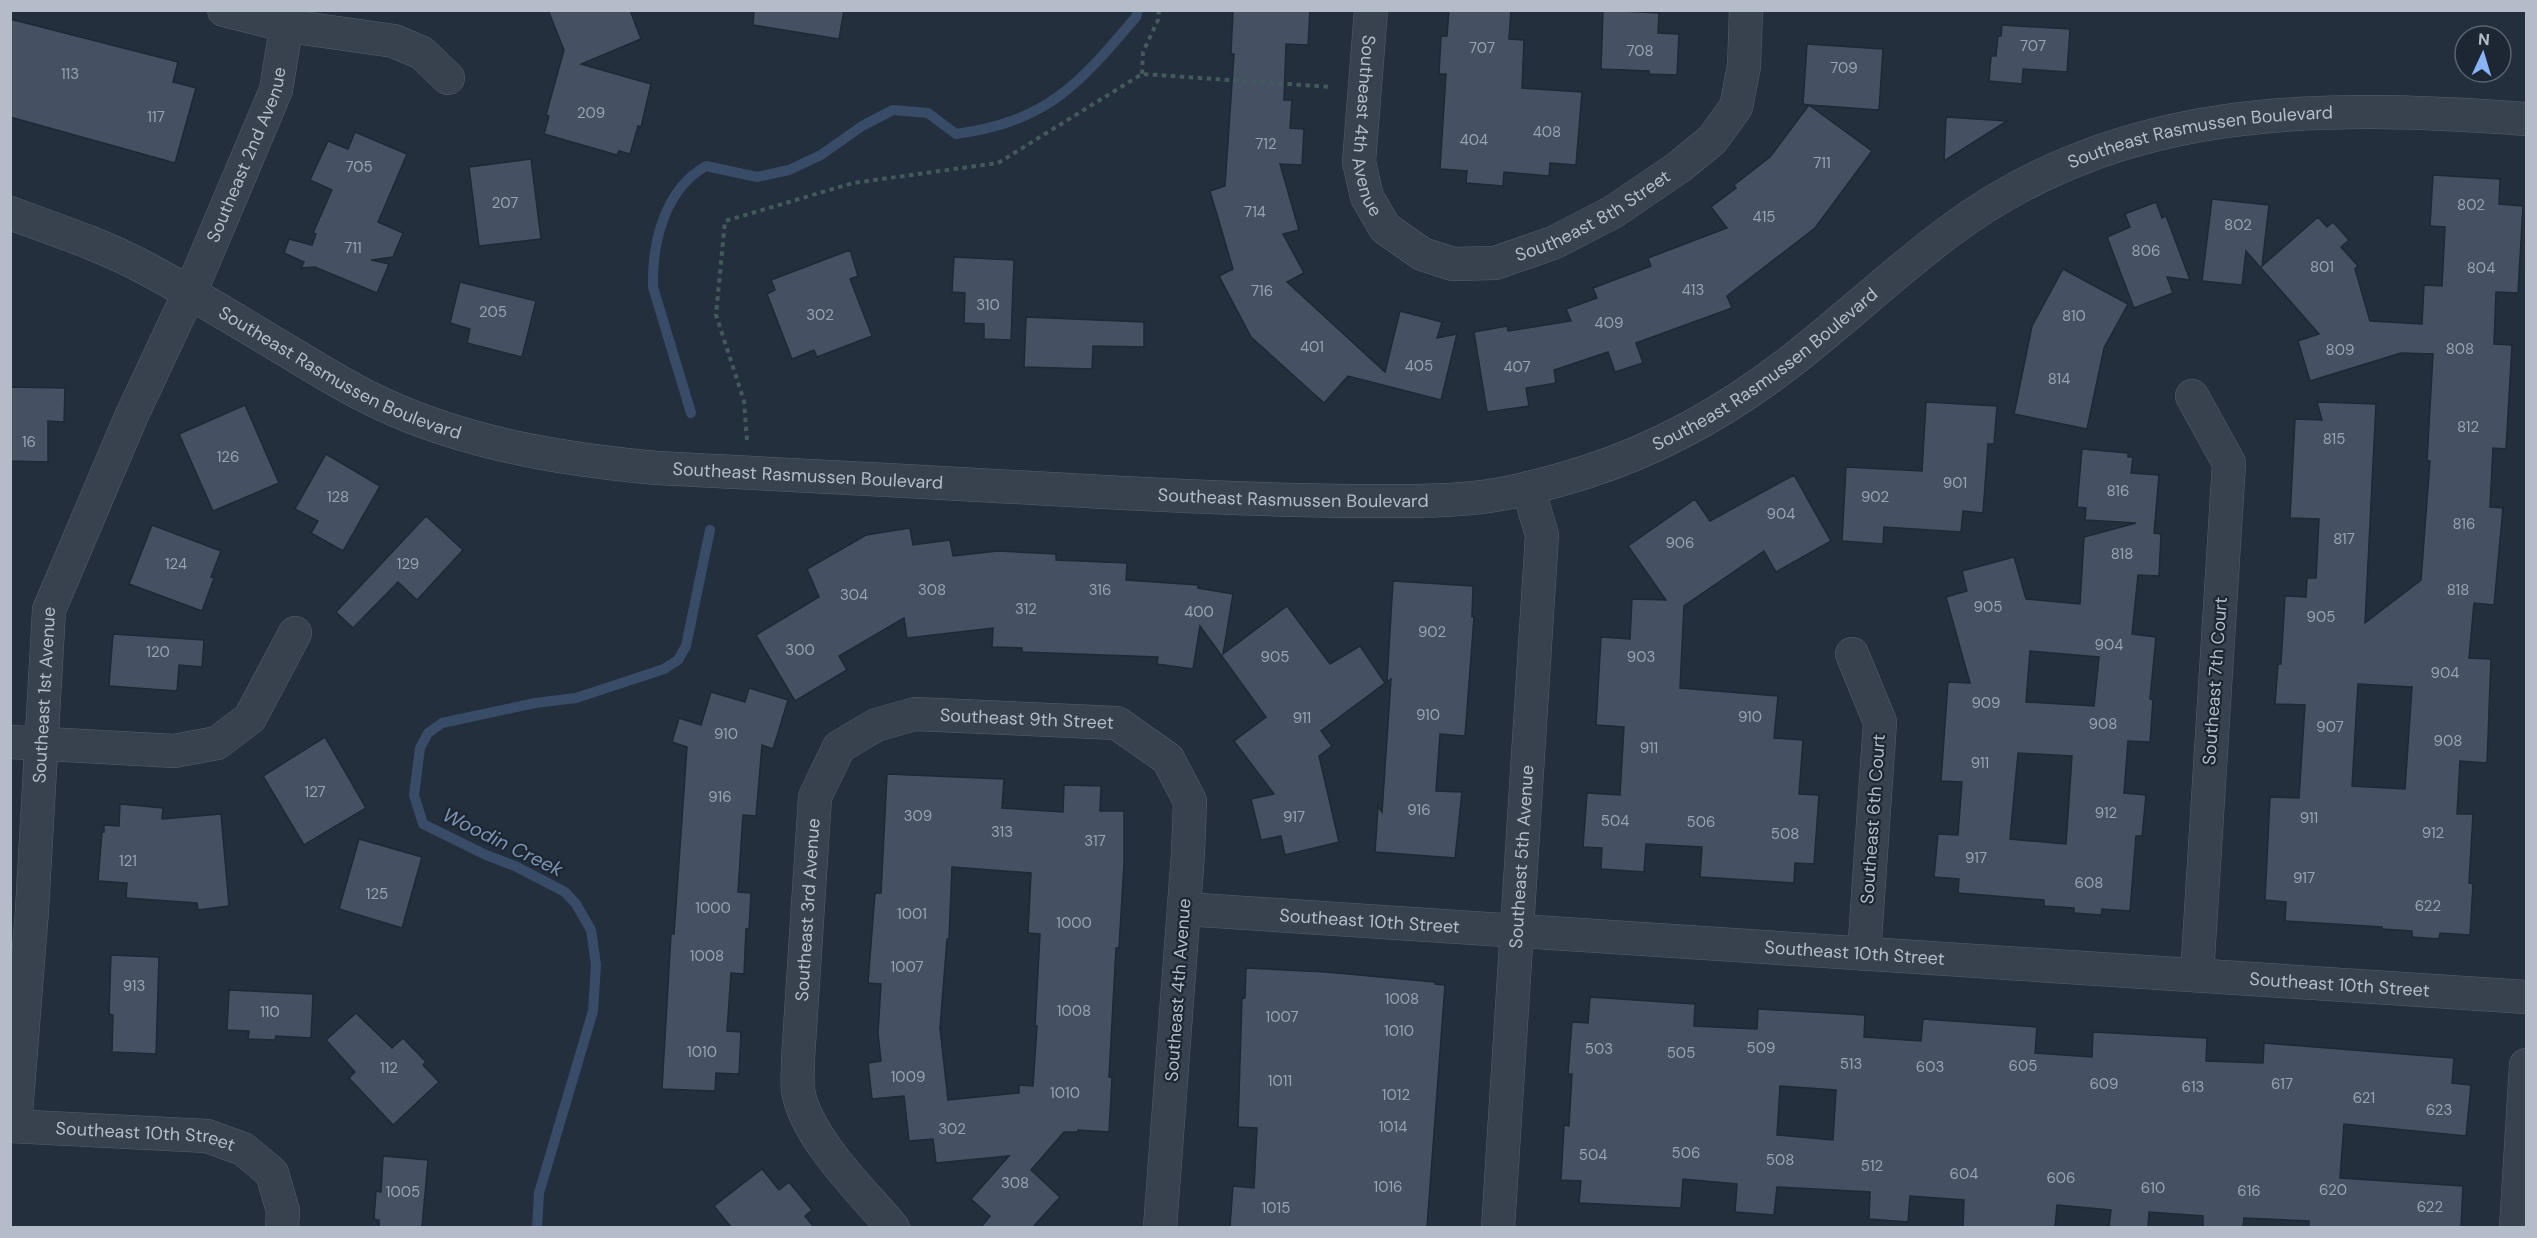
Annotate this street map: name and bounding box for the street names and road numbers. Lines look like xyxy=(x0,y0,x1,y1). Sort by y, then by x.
street label: Southeast 4th Avenue xyxy=(1346,34,1388,221)
street label: Southeast 2nd Avenue xyxy=(201,65,292,246)
street label: Southeast Rasmussen Boulevard xyxy=(2064,100,2333,174)
street label: Southeast 8th Street xyxy=(1512,164,1675,267)
street label: Southeast Rasmussen Boulevard xyxy=(1648,282,1883,457)
street label: Southeast Rasmussen Boulevard xyxy=(214,300,464,445)
street label: Southeast Rasmussen Boulevard xyxy=(672,457,944,495)
street label: Southeast Rasmussen Boulevard xyxy=(1157,483,1429,513)
street label: Southeast 7th Court xyxy=(2197,596,2233,766)
street label: Southeast 1st Avenue xyxy=(27,606,61,784)
street label: Southeast 9th Street xyxy=(939,703,1114,735)
street label: Southeast 6th Court xyxy=(1855,733,1891,905)
street label: Southeast 5th Avenue xyxy=(1504,764,1539,949)
street label: Southeast 3rd Avenue xyxy=(790,817,826,1002)
street label: Southeast 4th Avenue xyxy=(1160,898,1196,1082)
street label: Southeast 10th Street xyxy=(1279,903,1461,939)
street label: Southeast 10th Street xyxy=(1764,935,1945,971)
street label: Southeast 10th Street xyxy=(2249,967,2430,1003)
street label: Southeast 10th Street xyxy=(55,1116,238,1157)

